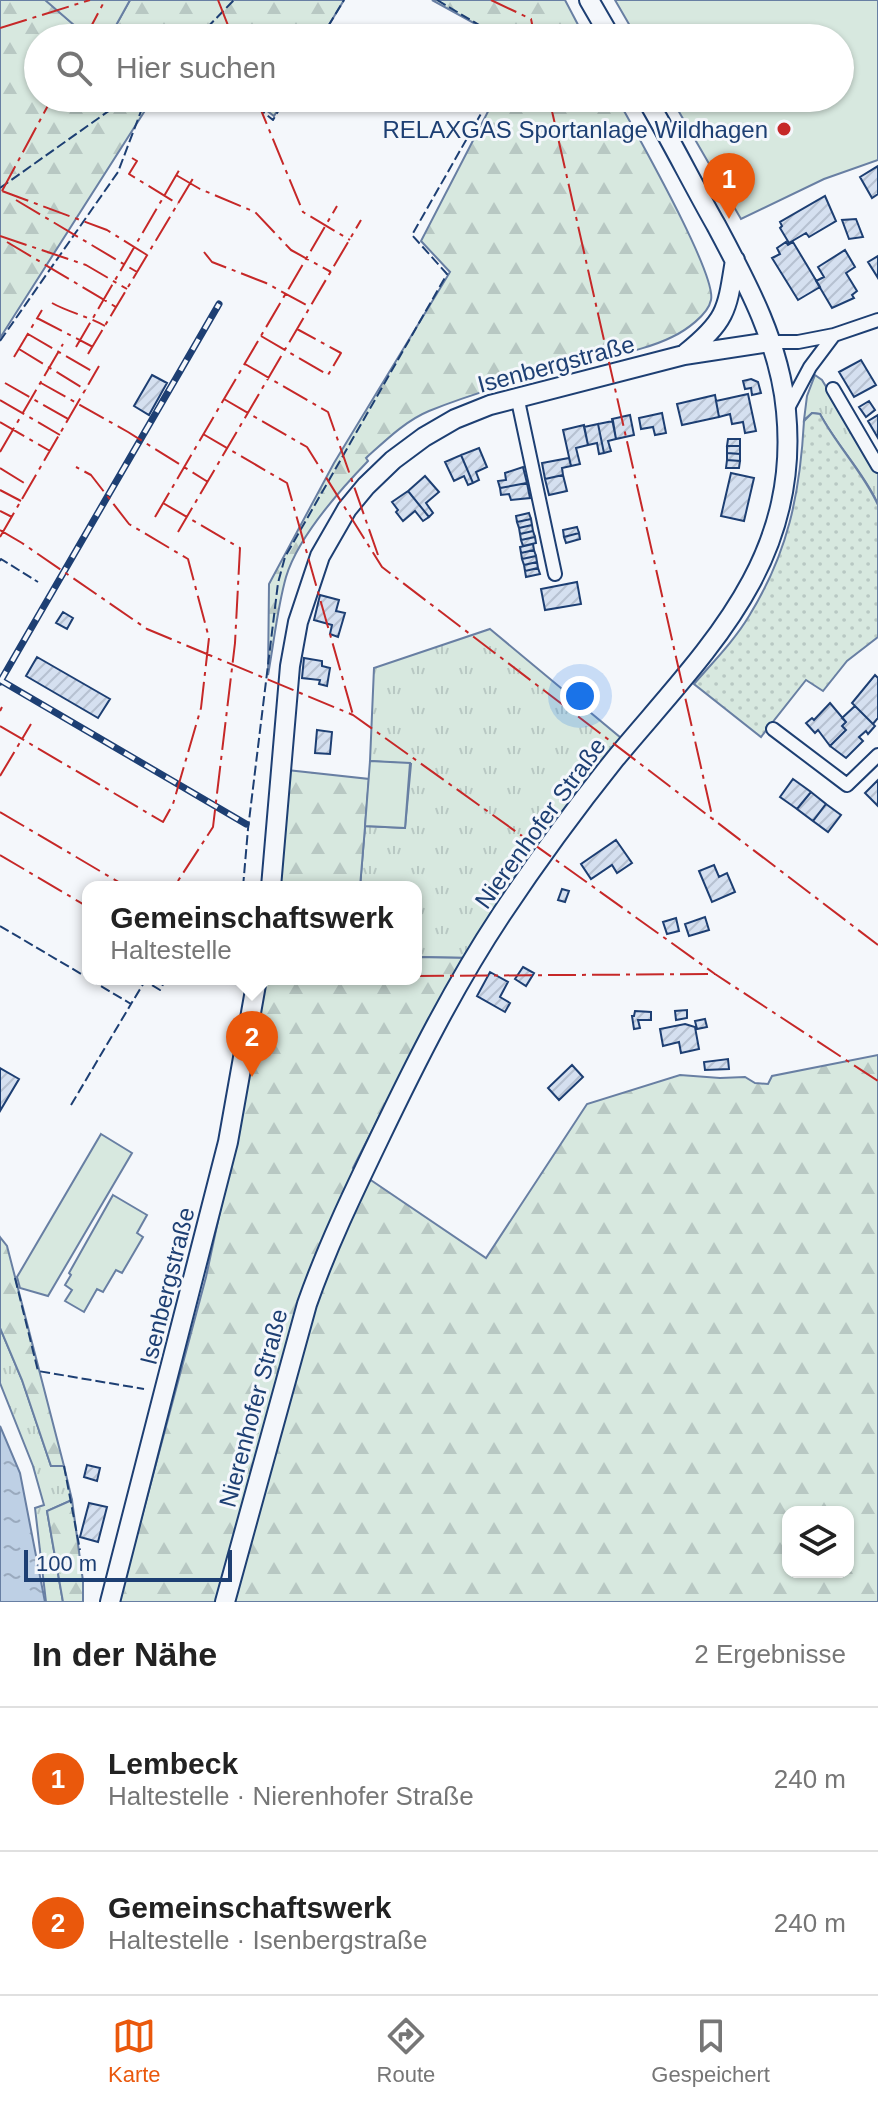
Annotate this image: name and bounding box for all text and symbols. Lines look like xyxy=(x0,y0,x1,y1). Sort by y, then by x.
search box xyxy=(24,24,854,112)
icon: search xyxy=(52,46,96,90)
text: Hier suchen xyxy=(116,51,276,84)
place label: RELAXGAS Sportanlage Wildhagen xyxy=(382,116,768,143)
marker: RELAXGAS Sportanlage Wildhagen xyxy=(775,120,793,138)
pin: 1 xyxy=(703,153,755,219)
street label: Isenbergstraße xyxy=(475,330,637,398)
your location xyxy=(560,676,600,716)
street label: Nierenhofer Straße xyxy=(469,733,611,913)
popup xyxy=(82,881,422,985)
text: Gemeinschaftswerk xyxy=(110,901,394,934)
text: Haltestelle xyxy=(110,935,232,965)
pin: 2 xyxy=(226,1011,278,1077)
street label: Isenbergstraße xyxy=(134,1204,200,1368)
street label: Nierenhofer Straße xyxy=(214,1306,292,1510)
map controls xyxy=(782,1506,854,1578)
button: layers xyxy=(782,1506,854,1578)
scale bar xyxy=(24,1546,232,1582)
text: 100 m xyxy=(36,1551,97,1576)
text: In der Nähe xyxy=(32,1635,217,1673)
text: 2 Ergebnisse xyxy=(694,1639,846,1669)
text: Lembeck xyxy=(108,1747,238,1780)
text: 1 xyxy=(51,1764,65,1794)
text: 240 m xyxy=(774,1764,846,1794)
text: Haltestelle · Nierenhofer Straße xyxy=(108,1781,474,1811)
text: Gemeinschaftswerk xyxy=(108,1891,391,1924)
text: 2 xyxy=(51,1908,65,1938)
text: 240 m xyxy=(774,1908,846,1938)
text: Haltestelle · Isenbergstraße xyxy=(108,1925,427,1955)
tab: Karte xyxy=(108,2014,161,2088)
tab: Route xyxy=(377,2014,435,2088)
tab: Gespeichert xyxy=(651,2014,770,2088)

